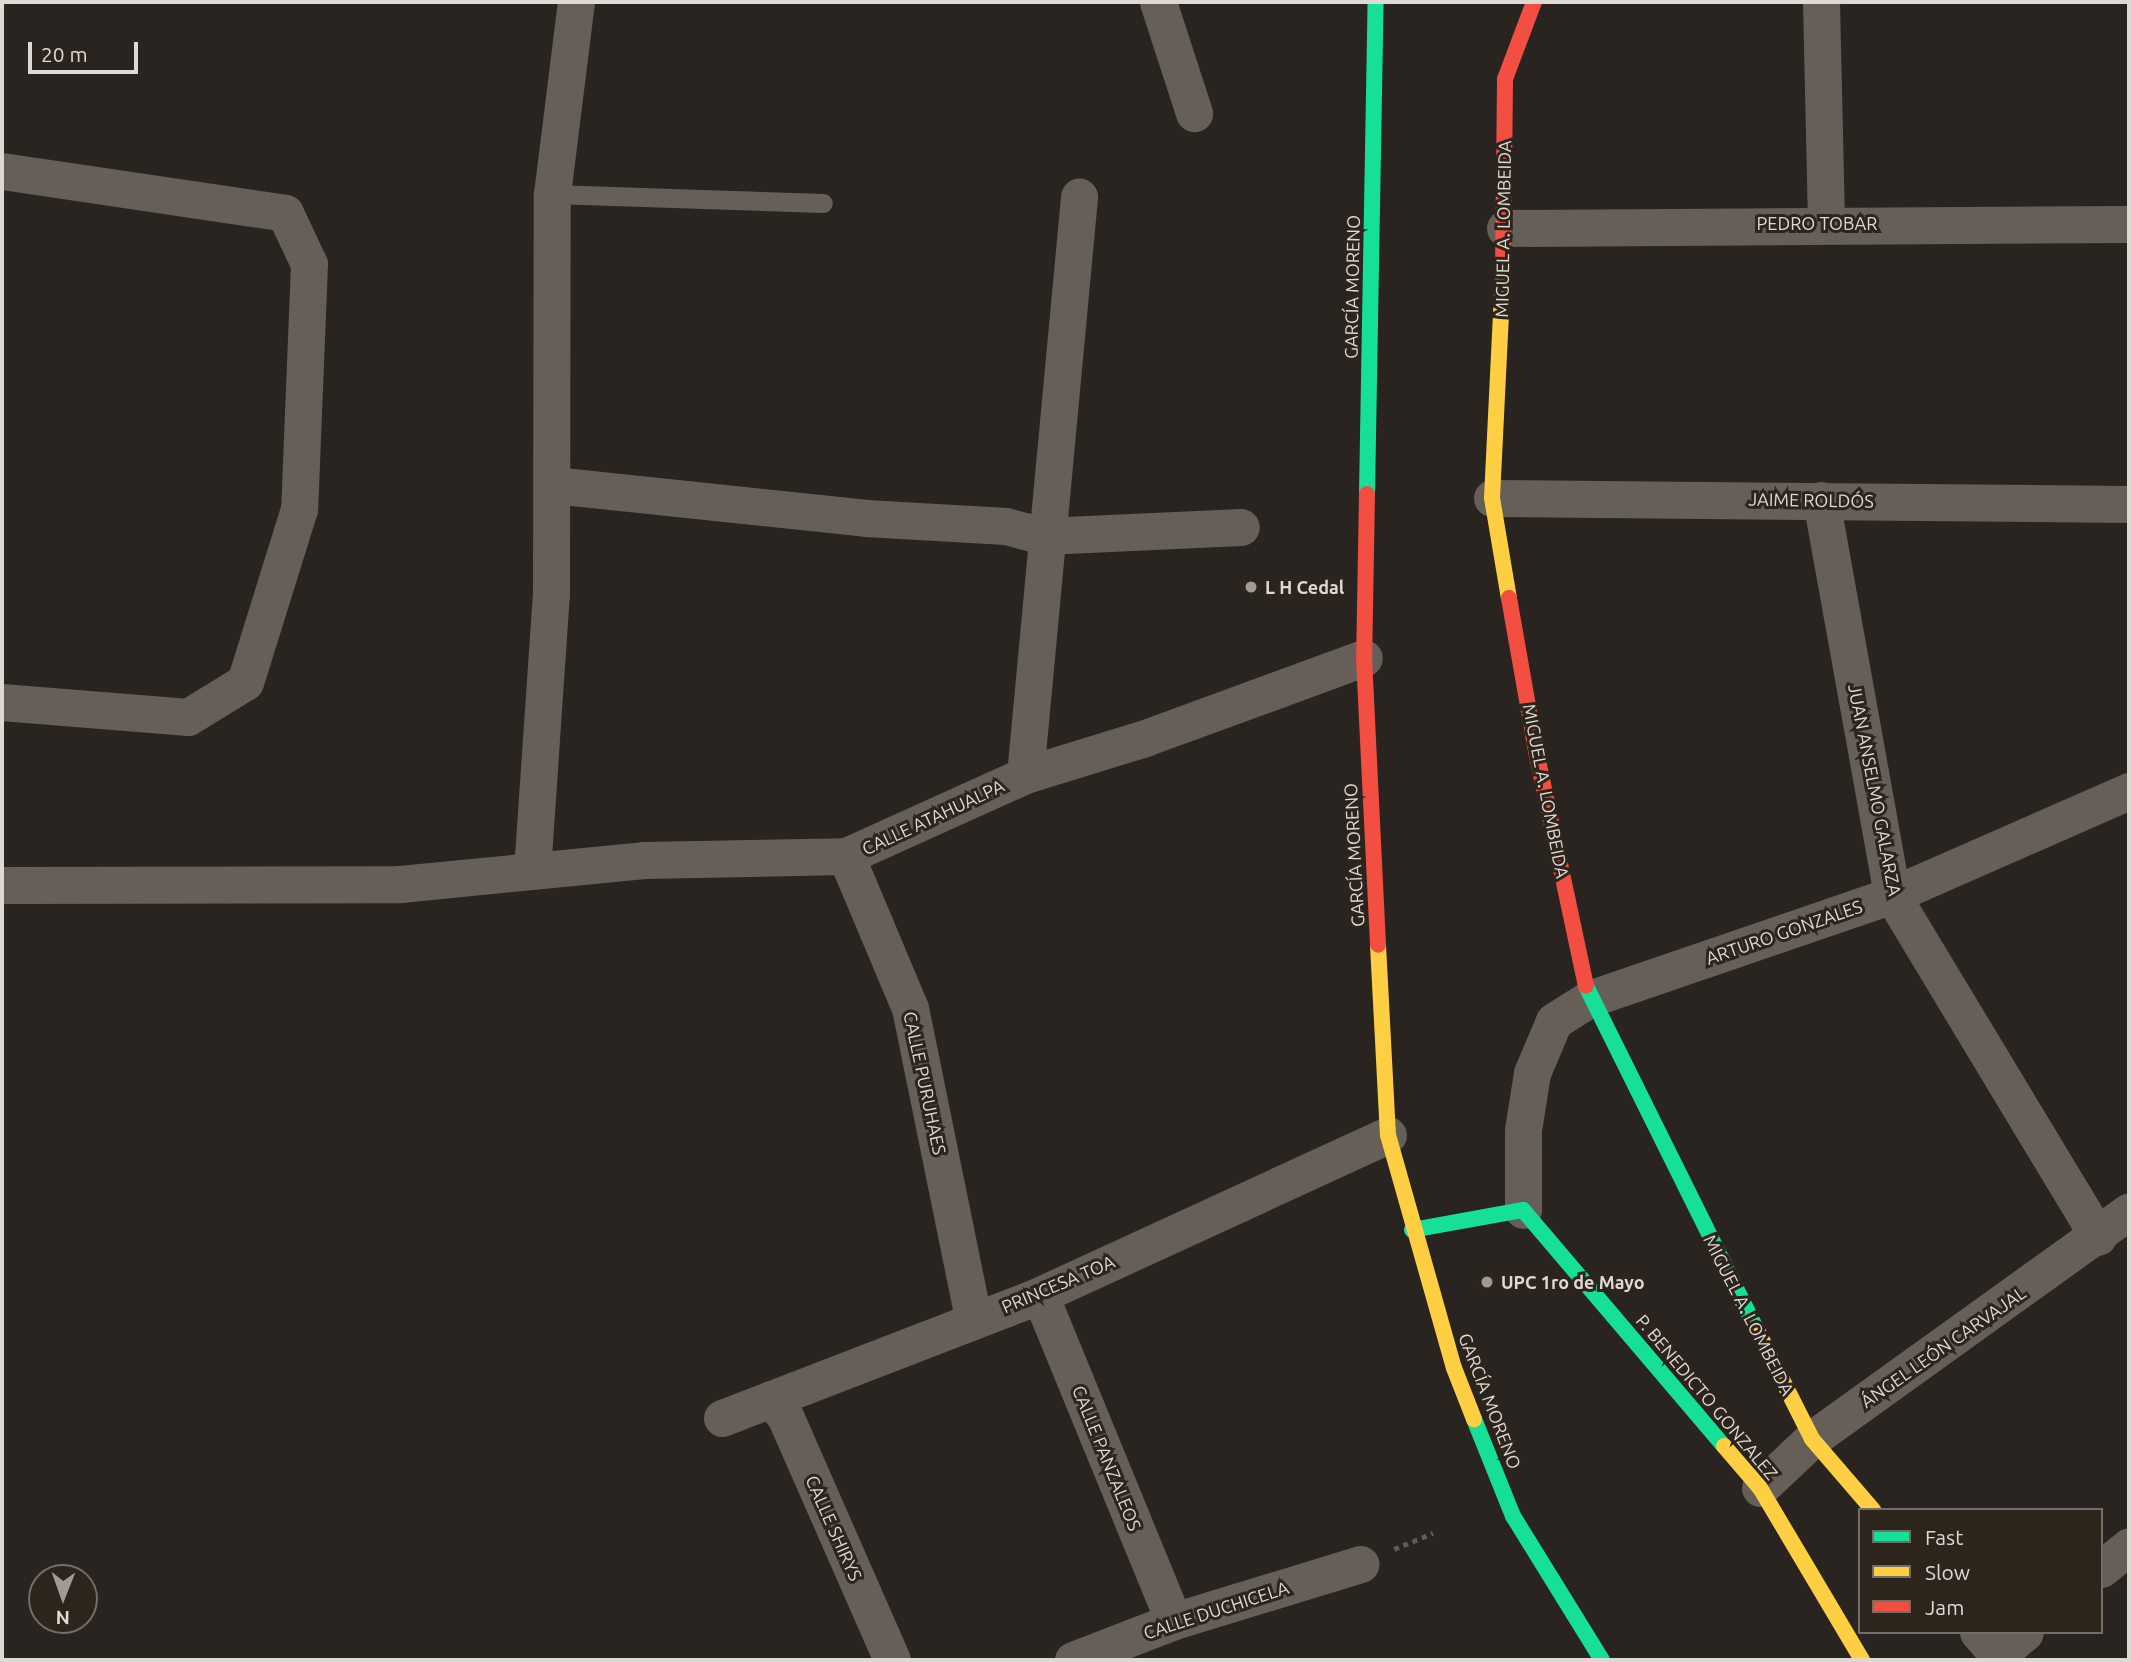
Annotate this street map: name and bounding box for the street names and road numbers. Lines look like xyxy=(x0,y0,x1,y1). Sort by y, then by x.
street label: MIGUEL A. LOMBEIDA xyxy=(1491,140,1515,318)
street label: PEDRO TOBAR xyxy=(1757,212,1877,234)
street label: GARCÍA MORENO xyxy=(1340,215,1364,359)
street label: JAIME ROLDÓS xyxy=(1748,488,1874,512)
street label: JUAN ANSELMO GALARZA xyxy=(1844,682,1906,898)
street label: MIGUEL A. LOMBEIDA xyxy=(1518,702,1574,880)
street label: CALLE ATAHUALPA xyxy=(858,775,1008,859)
street label: GARCÍA MORENO xyxy=(1339,783,1369,927)
street label: ARTURO GONZALES xyxy=(1703,895,1865,969)
street label: CALLE PURUHAES xyxy=(899,1009,951,1157)
street label: MIGUEL A. LOMBEIDA xyxy=(1699,1231,1799,1399)
street label: PRINCESA TOA xyxy=(998,1250,1118,1318)
street label: ÁNGEL LEÓN CARVAJAL xyxy=(1856,1282,2030,1412)
street label: P. BENEDICTO GONZALEZ xyxy=(1631,1310,1783,1484)
street label: GARCÍA MORENO xyxy=(1454,1330,1526,1472)
street label: CALLE PANZALEOS xyxy=(1068,1382,1146,1534)
street label: CALLE SHIRYS xyxy=(801,1472,867,1584)
street label: CALLE DUCHICELA xyxy=(1141,1576,1291,1644)

